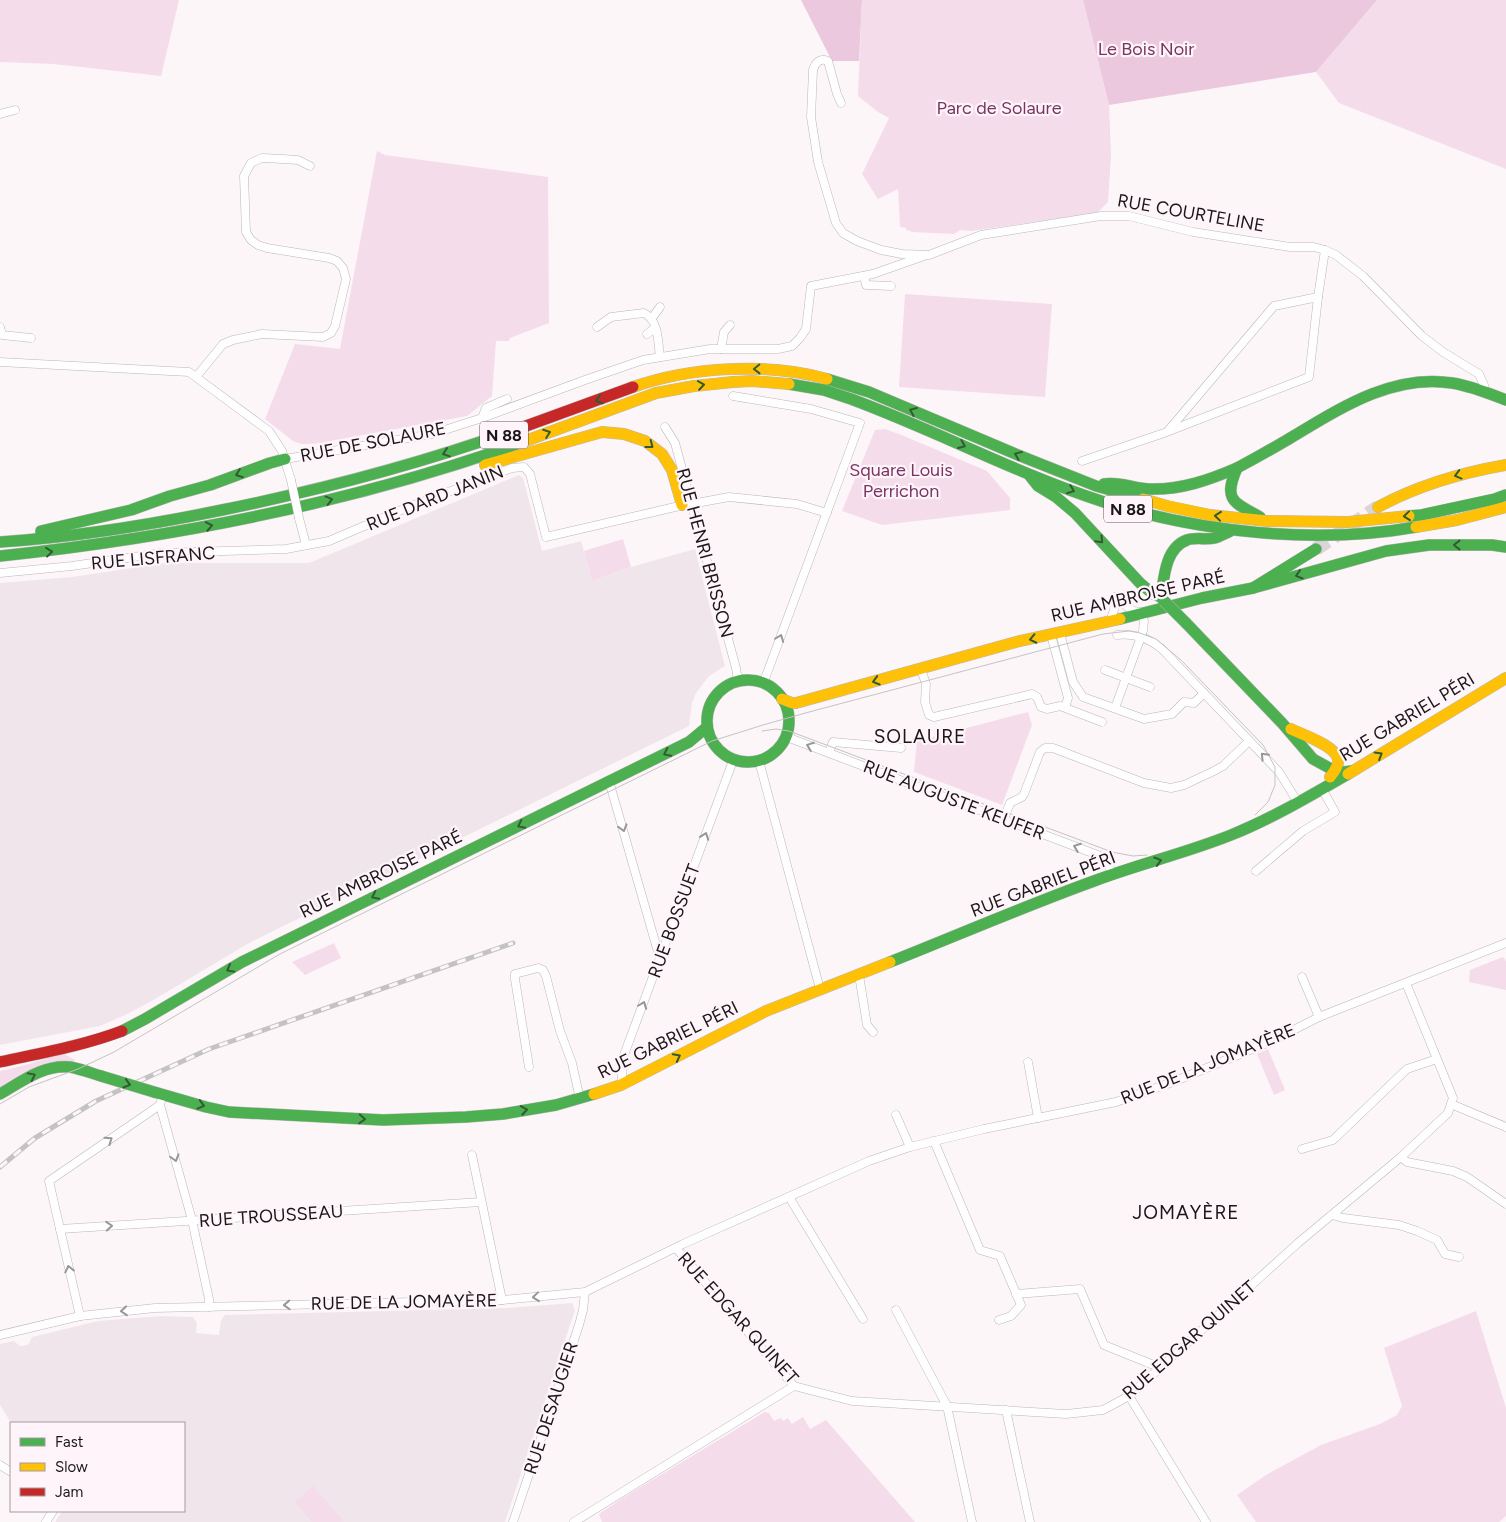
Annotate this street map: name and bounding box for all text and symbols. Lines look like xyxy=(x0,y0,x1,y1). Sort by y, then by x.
park label: Le Bois Noir xyxy=(1098,38,1194,60)
park label: Parc de Solaure xyxy=(936,97,1062,119)
street label: RUE COURTELINE xyxy=(1116,189,1266,237)
one-way arrow xyxy=(753,364,760,374)
one-way arrow xyxy=(697,380,706,390)
one-way arrow xyxy=(595,394,604,404)
one-way arrow xyxy=(909,406,918,417)
street label: RUE DE SOLAURE xyxy=(298,417,448,467)
road number: N 88 xyxy=(480,422,528,448)
one-way arrow xyxy=(542,429,550,439)
one-way arrow xyxy=(957,438,966,449)
one-way arrow xyxy=(644,440,653,448)
one-way arrow xyxy=(442,447,450,457)
one-way arrow xyxy=(1014,451,1023,461)
park label: Square Louis Perrichon xyxy=(849,459,953,502)
street label: RUE DARD JANIN xyxy=(363,460,507,536)
street label: RUE HENRI BRISSON xyxy=(672,466,738,640)
one-way arrow xyxy=(235,468,244,478)
one-way arrow xyxy=(1455,469,1463,479)
one-way arrow xyxy=(1066,484,1075,494)
one-way arrow xyxy=(324,495,333,506)
road number: N 88 xyxy=(1104,496,1152,522)
one-way arrow xyxy=(1403,510,1411,521)
one-way arrow xyxy=(1214,511,1222,522)
one-way arrow xyxy=(205,522,213,532)
one-way arrow xyxy=(1094,534,1103,543)
one-way arrow xyxy=(1453,540,1461,550)
street label: RUE LISFRANC xyxy=(90,542,216,574)
one-way arrow xyxy=(45,546,53,557)
street label: RUE AMBROISE PARÉ xyxy=(1049,565,1227,627)
one-way arrow xyxy=(1295,570,1303,580)
one-way arrow xyxy=(1029,633,1037,643)
one-way arrow xyxy=(774,634,784,643)
street label: RUE GABRIEL PÉRI xyxy=(1335,668,1479,766)
one-way arrow xyxy=(872,675,881,686)
district label: SOLAURE xyxy=(874,725,966,748)
one-way arrow xyxy=(806,742,815,752)
one-way arrow xyxy=(663,747,672,757)
one-way arrow xyxy=(1374,751,1383,761)
one-way arrow xyxy=(1261,753,1270,762)
street label: RUE AUGUSTE KEUFER xyxy=(860,755,1048,845)
one-way arrow xyxy=(517,818,526,829)
one-way arrow xyxy=(617,824,628,832)
street label: RUE AMBROISE PARÉ xyxy=(296,825,466,923)
one-way arrow xyxy=(699,832,709,841)
one-way arrow xyxy=(1073,843,1081,853)
street label: RUE GABRIEL PÉRI xyxy=(967,846,1119,922)
one-way arrow xyxy=(1154,856,1162,866)
street label: RUE BOSSUET xyxy=(643,861,705,981)
one-way arrow xyxy=(372,890,381,900)
one-way arrow xyxy=(226,963,235,973)
street label: RUE GABRIEL PÉRI xyxy=(594,996,742,1084)
one-way arrow xyxy=(637,1001,647,1010)
street label: RUE DE LA JOMAYÈRE xyxy=(1117,1019,1299,1109)
one-way arrow xyxy=(672,1054,681,1064)
one-way arrow xyxy=(27,1072,36,1082)
one-way arrow xyxy=(123,1078,131,1088)
one-way arrow xyxy=(196,1100,204,1110)
one-way arrow xyxy=(520,1106,529,1116)
one-way arrow xyxy=(359,1113,367,1124)
one-way arrow xyxy=(104,1137,113,1146)
one-way arrow xyxy=(169,1154,180,1163)
street label: RUE TROUSSEAU xyxy=(198,1200,344,1232)
district label: JOMAYÈRE xyxy=(1132,1201,1240,1224)
one-way arrow xyxy=(105,1220,113,1231)
street label: RUE EDGAR QUINET xyxy=(673,1248,803,1388)
one-way arrow xyxy=(64,1264,75,1273)
street label: RUE EDGAR QUINET xyxy=(1118,1276,1260,1404)
street label: RUE DE LA JOMAYÈRE xyxy=(311,1289,497,1315)
one-way arrow xyxy=(532,1291,540,1302)
one-way arrow xyxy=(282,1300,290,1310)
one-way arrow xyxy=(120,1305,128,1316)
street label: RUE DESAUGIER xyxy=(519,1339,583,1477)
legend xyxy=(10,1422,185,1512)
text: Fast xyxy=(55,1433,84,1451)
text: Slow xyxy=(55,1458,88,1476)
text: Jam xyxy=(55,1483,83,1501)

